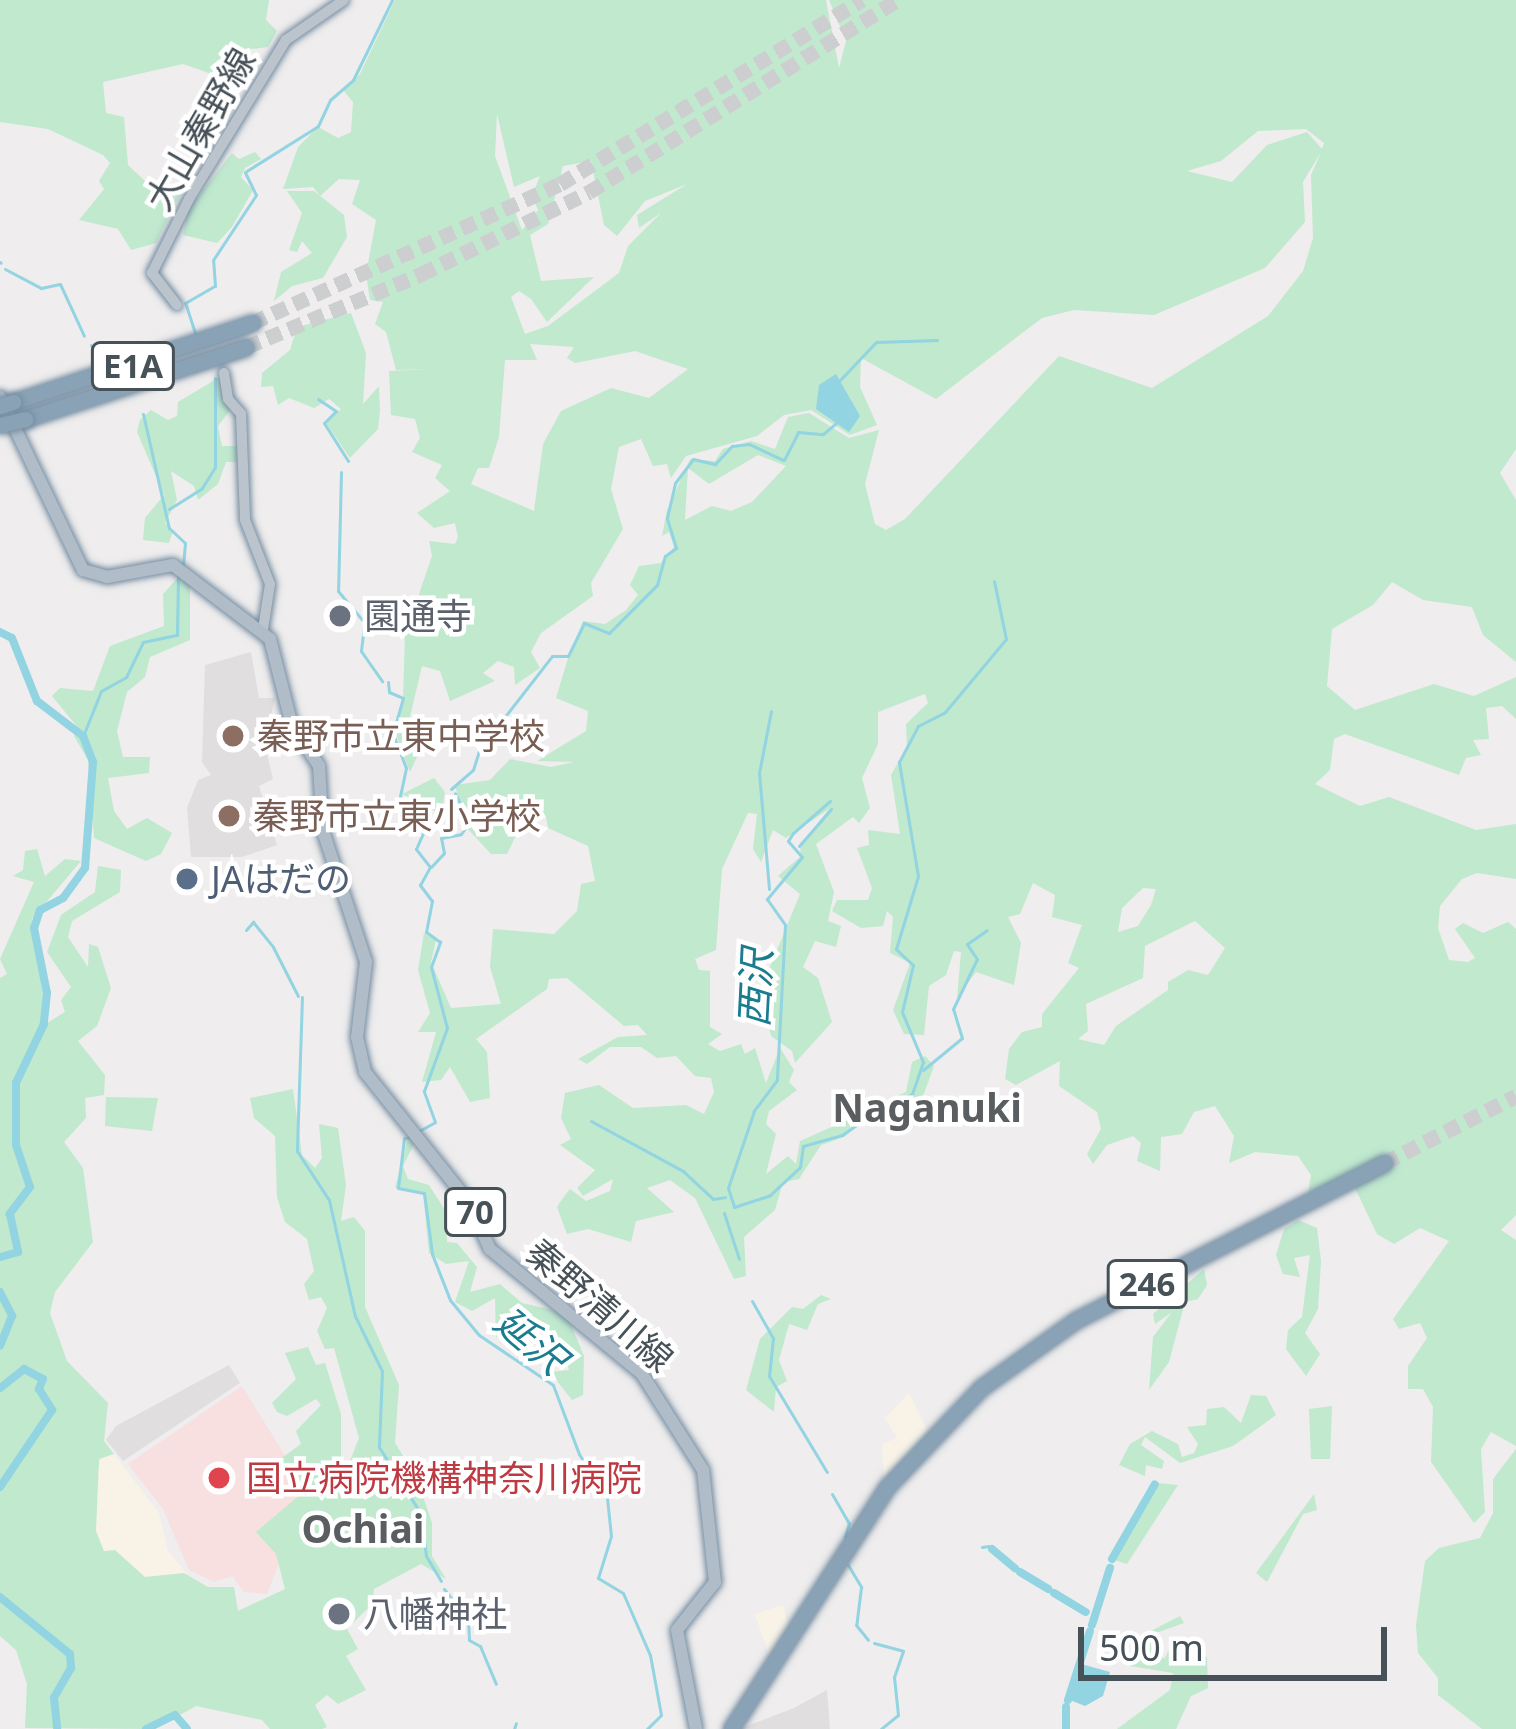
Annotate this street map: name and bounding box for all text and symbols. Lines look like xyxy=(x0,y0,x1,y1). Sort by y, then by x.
street label: 大山秦野線 xyxy=(136,40,264,218)
road number: E1A xyxy=(88,339,178,393)
place label: 園通寺 xyxy=(364,594,472,638)
marker: 園通寺 xyxy=(327,603,353,629)
place label: 秦野市立東中学校 xyxy=(257,714,545,758)
marker: 秦野市立東中学校 xyxy=(220,723,246,749)
place label: 秦野市立東小学校 xyxy=(253,794,541,838)
marker: 秦野市立東小学校 xyxy=(216,803,242,829)
place label: JAはだの xyxy=(211,857,352,901)
marker: JAはだの xyxy=(174,866,200,892)
water label: 西沢 xyxy=(730,948,780,1028)
district label: Naganuki xyxy=(832,1084,1022,1130)
road number: 70 xyxy=(442,1185,508,1239)
street label: 秦野清川線 xyxy=(518,1230,682,1380)
road number: 246 xyxy=(1105,1257,1189,1311)
water label: 延沢 xyxy=(486,1297,576,1383)
place label: 国立病院機構神奈川病院 xyxy=(246,1456,642,1500)
marker: 国立病院機構神奈川病院 xyxy=(203,1462,235,1494)
district label: Ochiai xyxy=(301,1505,425,1551)
place label: 八幡神社 xyxy=(363,1592,507,1636)
marker: 八幡神社 xyxy=(326,1601,352,1627)
scale bar xyxy=(1084,1603,1393,1677)
text: 500 m xyxy=(1099,1623,1204,1672)

